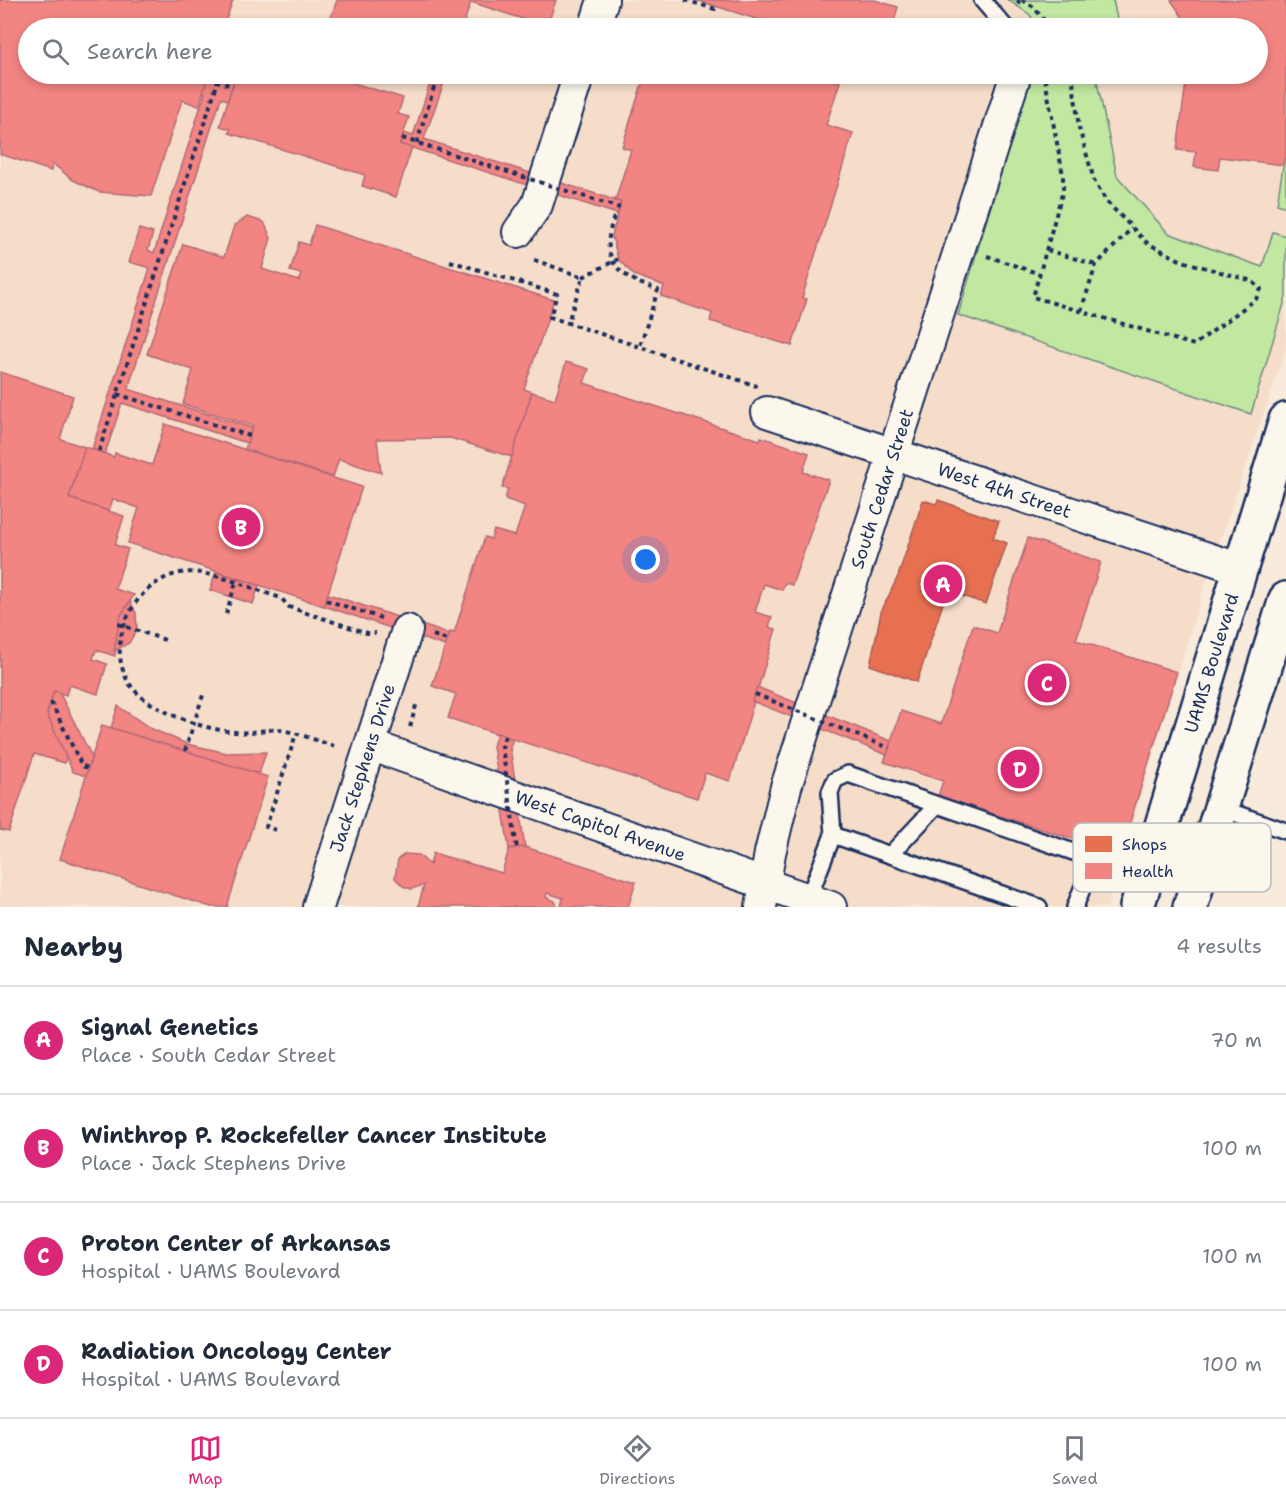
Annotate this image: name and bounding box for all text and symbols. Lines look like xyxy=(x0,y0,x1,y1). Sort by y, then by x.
search box xyxy=(18,18,1268,84)
icon: search xyxy=(39,35,72,68)
text: Search here xyxy=(87,37,213,66)
street label: South Cedar Street xyxy=(845,406,919,572)
street label: West 4th Street xyxy=(934,457,1074,524)
pin: B xyxy=(222,504,260,550)
your location xyxy=(631,545,660,574)
pin: A xyxy=(924,562,962,606)
street label: UAMS Boulevard xyxy=(1179,590,1244,736)
pin: C xyxy=(1028,660,1066,706)
street label: Jack Stephens Drive xyxy=(324,681,401,855)
pin: D xyxy=(1000,746,1040,792)
street label: West Capitol Avenue xyxy=(512,785,689,867)
legend xyxy=(1073,823,1271,892)
text: Shops xyxy=(1122,834,1167,855)
text: Health xyxy=(1122,861,1174,882)
text: Nearby xyxy=(24,929,123,964)
text: 4 results xyxy=(1176,933,1262,959)
text: Signal Genetics xyxy=(81,1013,258,1042)
text: A xyxy=(36,1027,51,1053)
text: 70 m xyxy=(1210,1027,1262,1053)
text: Place · South Cedar Street xyxy=(81,1042,336,1068)
text: Winthrop P. Rockefeller Cancer Institute xyxy=(81,1121,547,1150)
text: B xyxy=(37,1135,50,1161)
text: 100 m xyxy=(1202,1135,1262,1161)
text: Place · Jack Stephens Drive xyxy=(81,1150,346,1176)
text: Proton Center of Arkansas xyxy=(81,1229,391,1258)
text: C xyxy=(37,1243,50,1269)
text: 100 m xyxy=(1202,1243,1262,1269)
text: Hospital · UAMS Boulevard xyxy=(81,1258,340,1284)
text: Radiation Oncology Center xyxy=(81,1337,392,1366)
text: D xyxy=(36,1351,51,1377)
text: 100 m xyxy=(1202,1351,1262,1377)
text: Hospital · UAMS Boulevard xyxy=(81,1366,340,1392)
tab: Map xyxy=(188,1432,223,1489)
tab: Directions xyxy=(599,1432,676,1489)
tab: Saved xyxy=(1052,1432,1098,1489)

